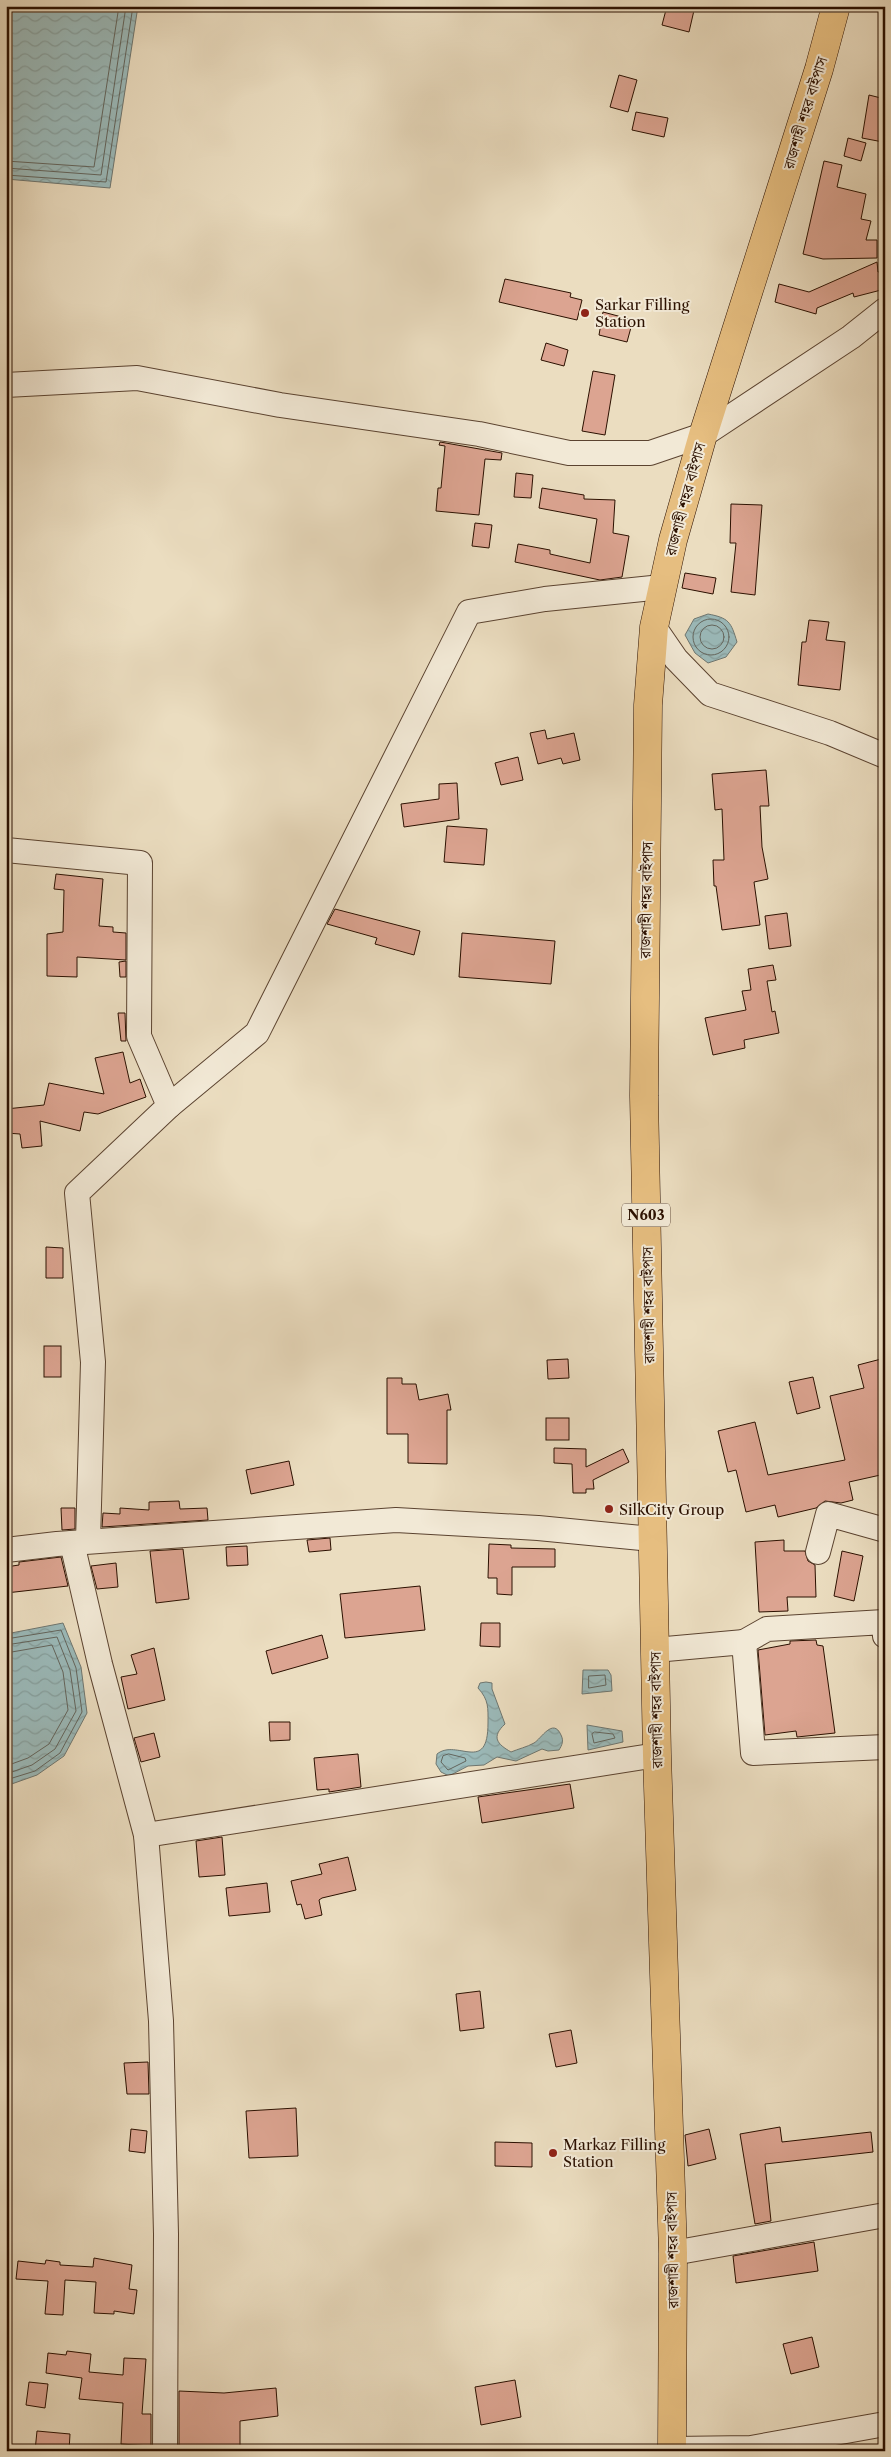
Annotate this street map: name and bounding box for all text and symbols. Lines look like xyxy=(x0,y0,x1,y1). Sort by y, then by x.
street label: রাজশাহী শহর বাইপাস xyxy=(779,54,831,172)
place label: Sarkar Filling Station xyxy=(595,295,690,331)
marker: Sarkar Filling Station xyxy=(579,307,591,319)
street label: রাজশাহী শহর বাইপাস xyxy=(660,439,709,559)
street label: রাজশাহী শহর বাইপাস xyxy=(635,841,657,959)
road number: N603 xyxy=(622,1204,670,1226)
street label: রাজশাহী শহর বাইপাস xyxy=(637,1246,659,1364)
place label: SilkCity Group xyxy=(619,1500,724,1519)
marker: SilkCity Group xyxy=(603,1503,615,1515)
street label: রাজশাহী শহর বাইপাস xyxy=(645,1651,667,1769)
place label: Markaz Filling Station xyxy=(563,2135,665,2171)
marker: Markaz Filling Station xyxy=(547,2147,559,2159)
street label: রাজশাহী শহর বাইপাস xyxy=(661,2191,683,2309)

